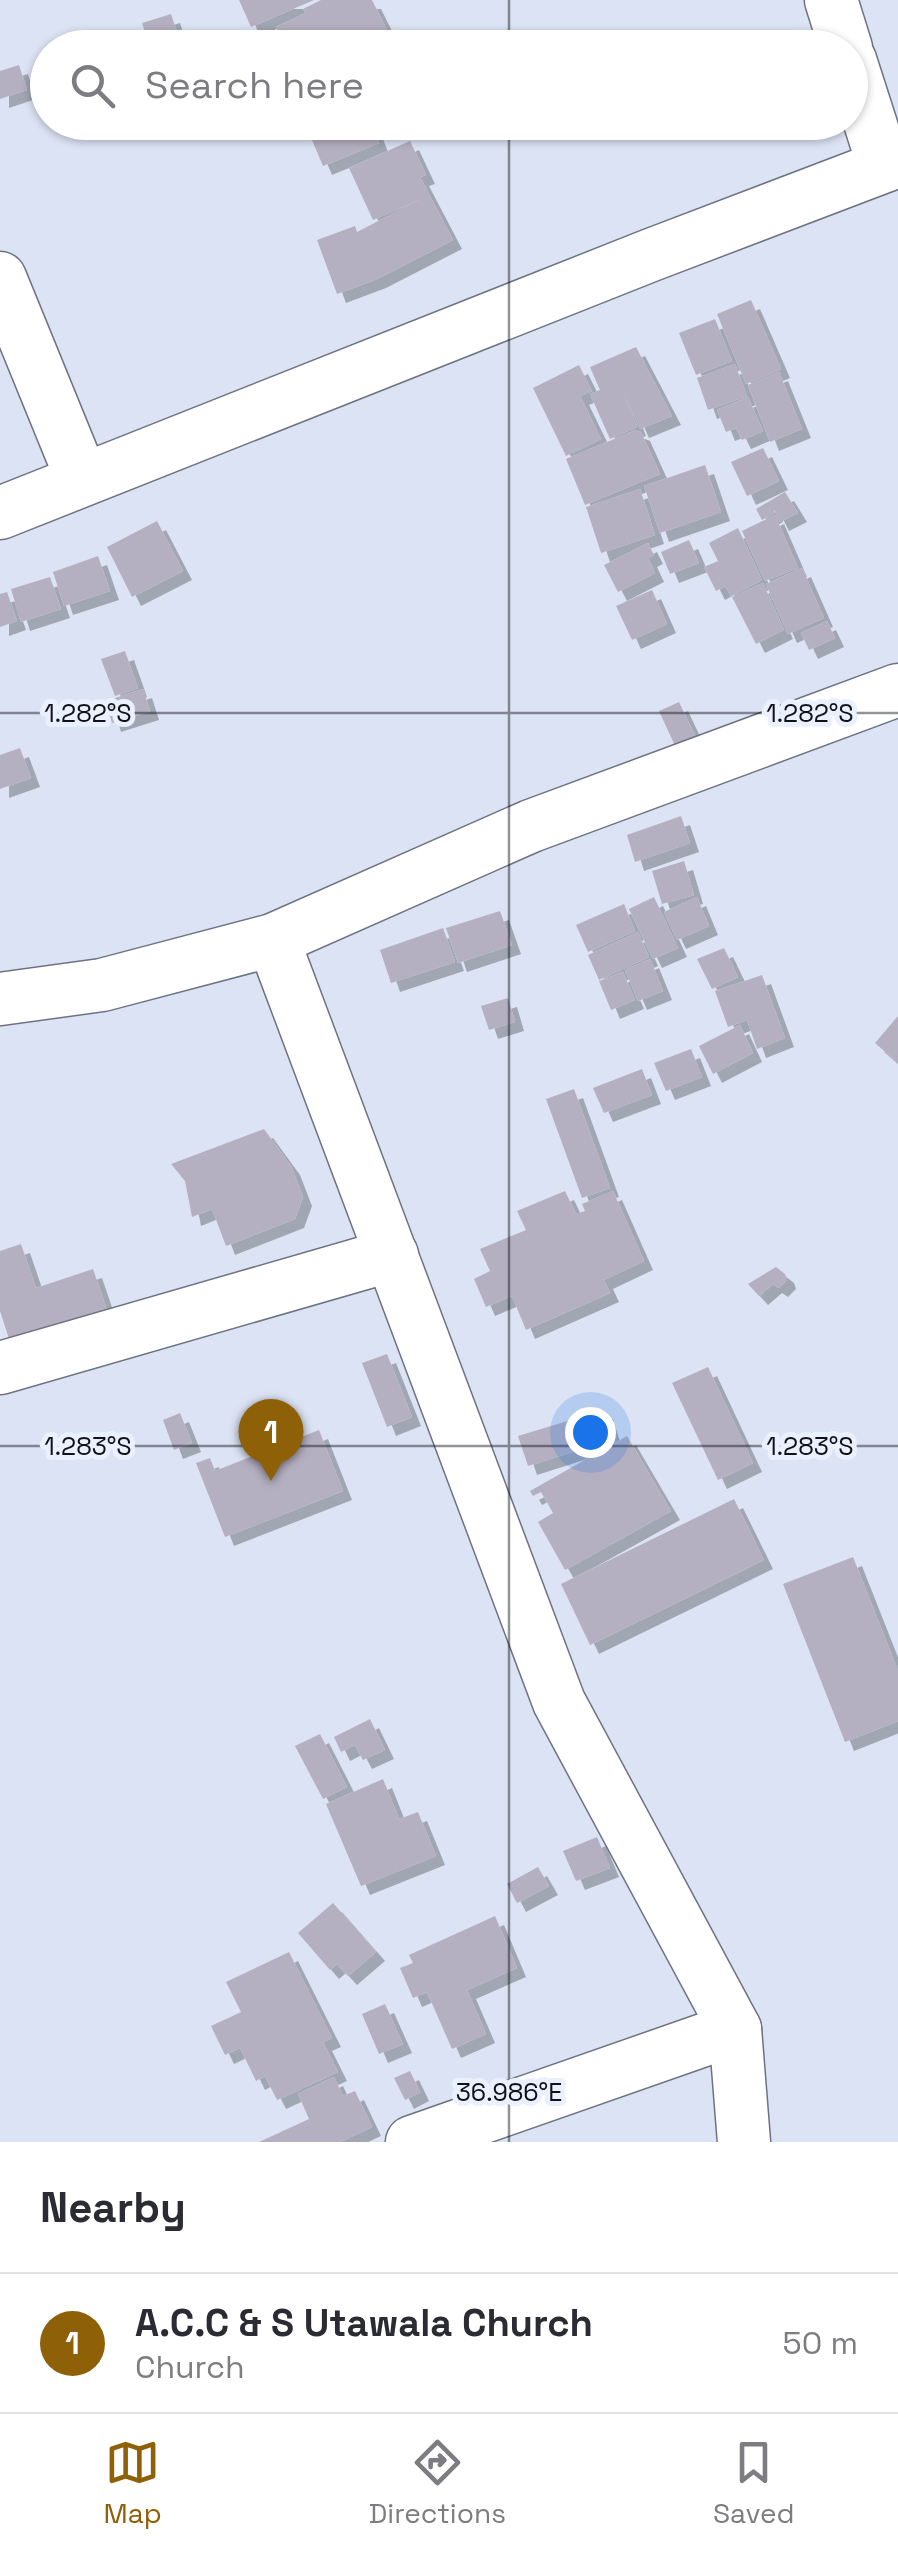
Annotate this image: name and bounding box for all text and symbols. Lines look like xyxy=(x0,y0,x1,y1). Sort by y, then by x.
search box xyxy=(30,30,868,140)
icon: search xyxy=(65,58,120,113)
text: Search here xyxy=(145,61,364,109)
text: 1.282°S xyxy=(44,697,132,729)
text: 1.282°S xyxy=(766,697,854,729)
pin: 1 xyxy=(238,1398,304,1481)
your location xyxy=(565,1407,616,1458)
text: 1.283°S xyxy=(44,1430,132,1462)
text: 1.283°S xyxy=(766,1430,854,1462)
text: 36.986°E xyxy=(456,2076,562,2108)
text: Nearby xyxy=(40,2181,186,2234)
text: A.C.C & S Utawala Church xyxy=(135,2299,593,2347)
text: 1 xyxy=(65,2323,80,2363)
text: 50 m xyxy=(783,2323,858,2363)
text: Church xyxy=(135,2347,245,2387)
tab: Map xyxy=(103,2435,162,2531)
tab: Directions xyxy=(369,2435,506,2531)
tab: Saved xyxy=(713,2435,795,2531)

